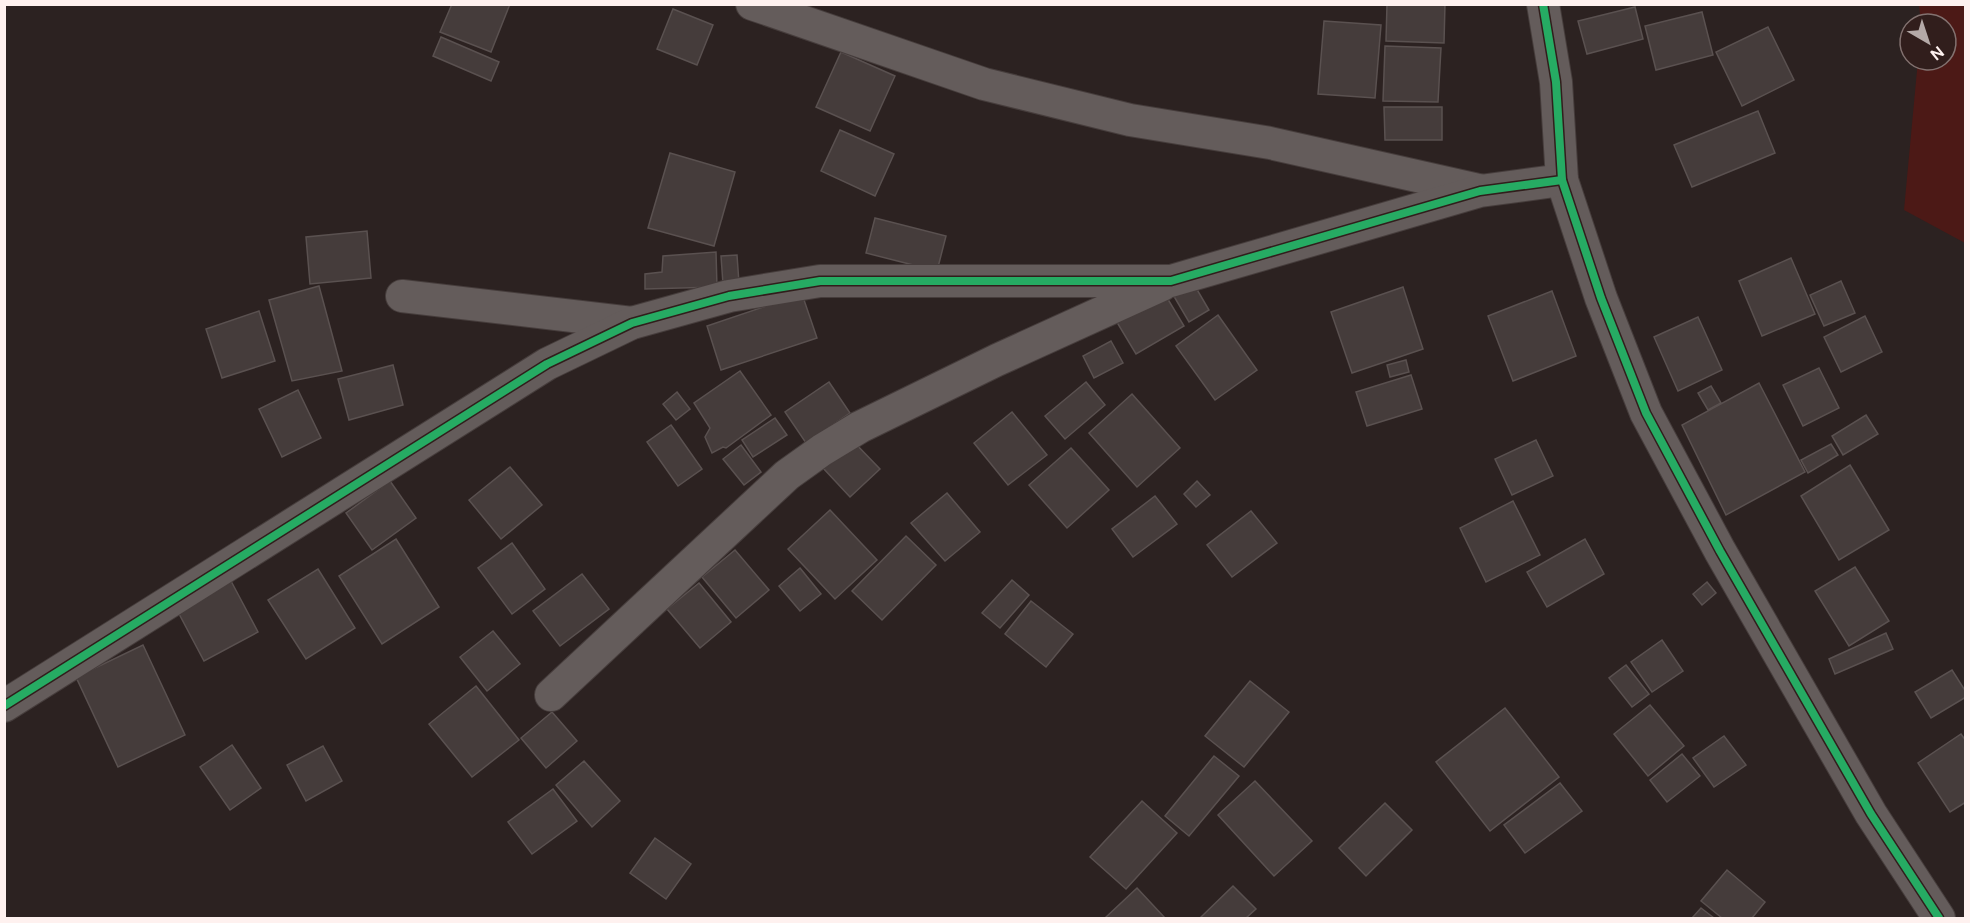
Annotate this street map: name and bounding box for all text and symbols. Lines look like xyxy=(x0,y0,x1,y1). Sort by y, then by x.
north arrow xyxy=(1898,12,1958,72)
text: N xyxy=(1926,41,1948,65)

